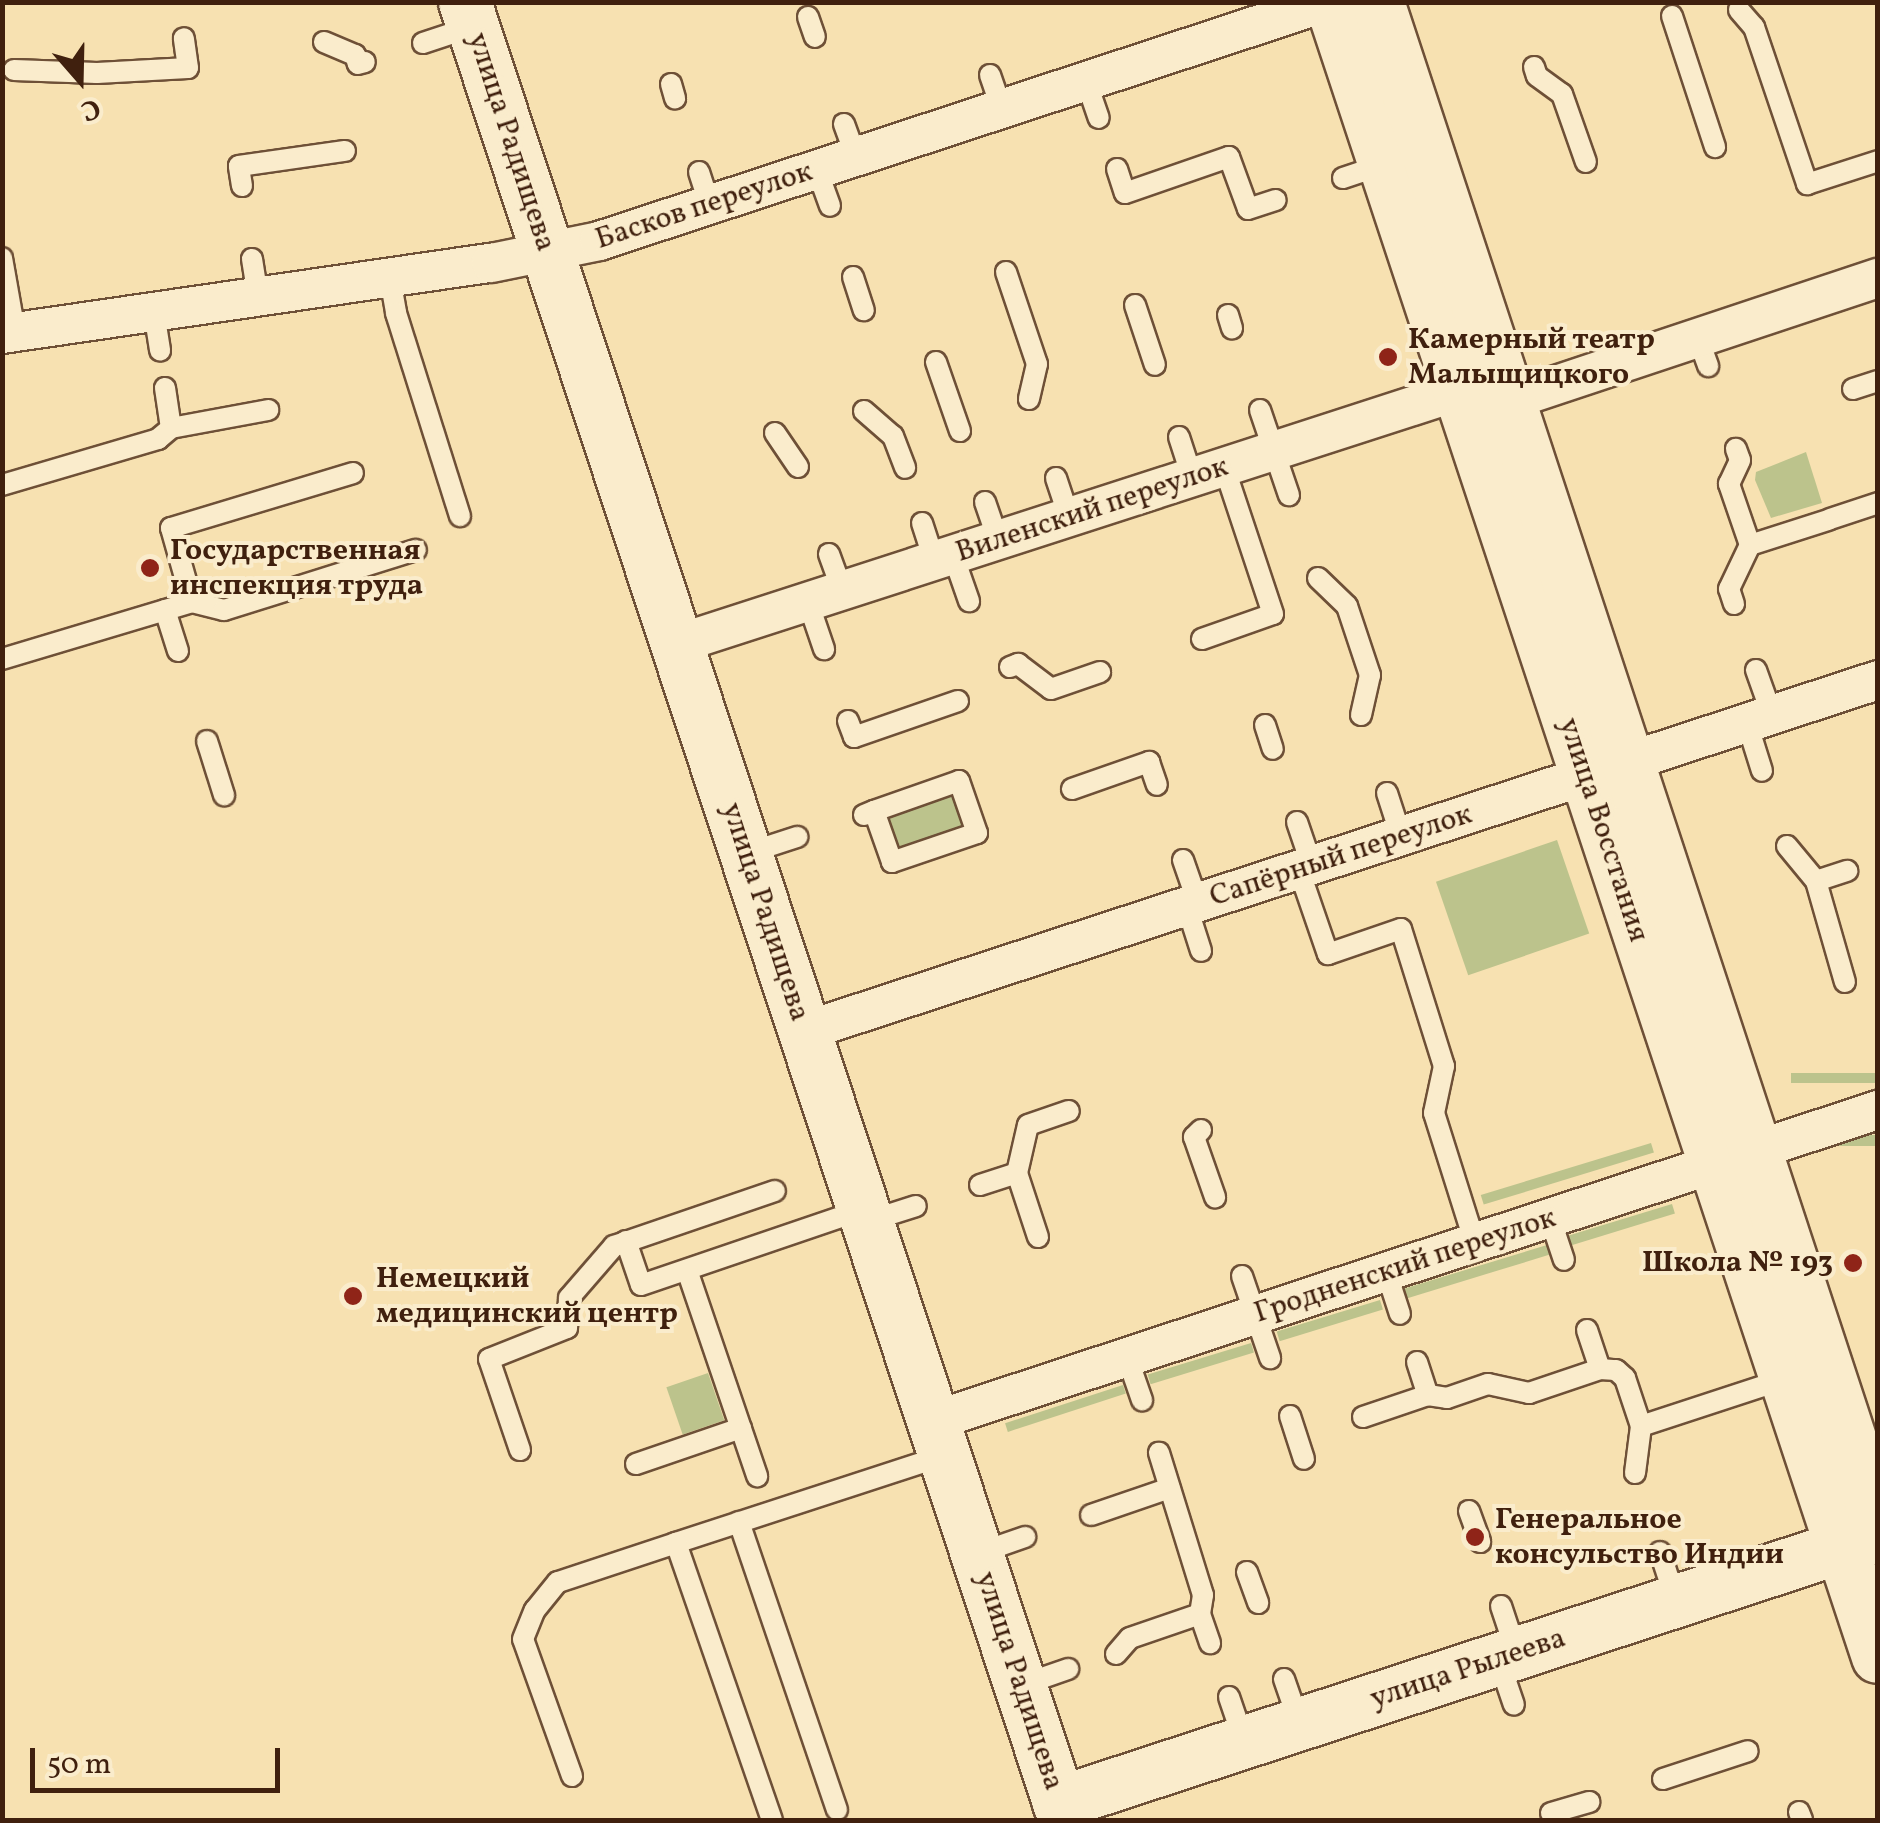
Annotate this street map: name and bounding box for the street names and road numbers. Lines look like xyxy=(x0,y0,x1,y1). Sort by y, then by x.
street label: улица Радищева xyxy=(459,28,563,256)
street label: Басков переулок xyxy=(591,154,817,258)
street label: Виленский переулок xyxy=(951,449,1233,571)
street label: улица Восстания xyxy=(1550,714,1656,946)
street label: Сапёрный переулок xyxy=(1205,797,1477,915)
street label: улица Радищева xyxy=(713,798,817,1026)
street label: Гродненский переулок xyxy=(1250,1200,1560,1332)
street label: улица Радищева xyxy=(967,1567,1071,1795)
street label: улица Рылеева xyxy=(1366,1621,1570,1717)

